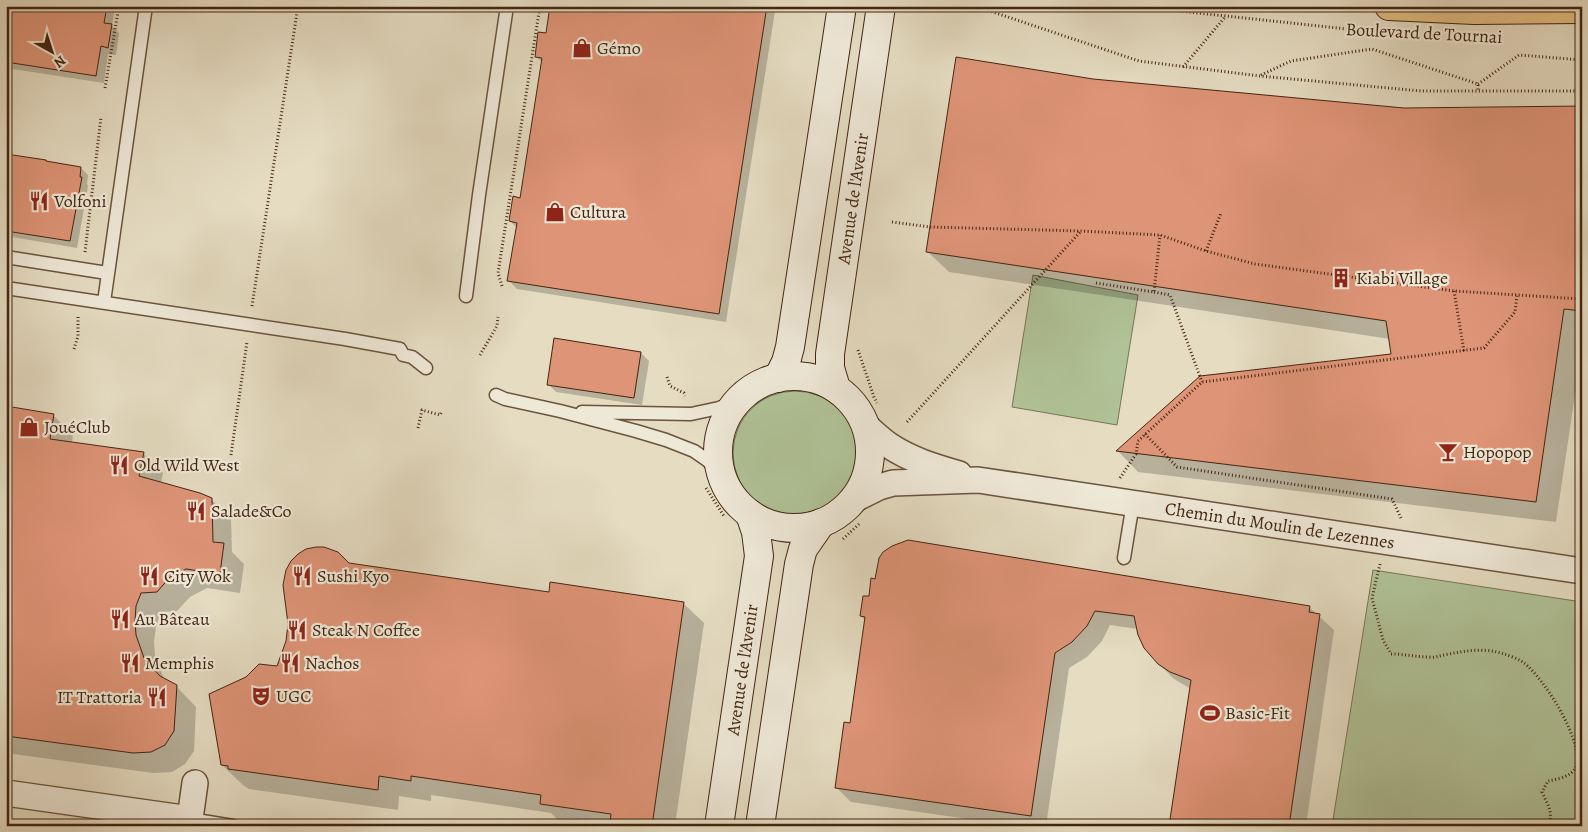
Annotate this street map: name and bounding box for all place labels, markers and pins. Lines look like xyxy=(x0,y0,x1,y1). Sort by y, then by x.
place label: Gémo xyxy=(597,36,641,60)
shop icon: Gémo xyxy=(571,37,593,59)
place label: Volfoni xyxy=(53,189,107,213)
restaurant icon: Volfoni xyxy=(28,190,50,212)
place label: Cultura xyxy=(570,200,627,224)
shop icon: Cultura xyxy=(544,201,566,223)
place label: Kiabi Village xyxy=(1356,266,1448,290)
building icon: Kiabi Village xyxy=(1330,267,1352,289)
place label: JouéClub xyxy=(44,415,110,439)
shop icon: JouéClub xyxy=(18,416,40,438)
place label: Hopopop xyxy=(1463,440,1532,464)
bar icon: Hopopop xyxy=(1437,441,1459,463)
place label: Old Wild West xyxy=(134,453,240,477)
restaurant icon: Old Wild West xyxy=(108,454,130,476)
place label: Salade&Co xyxy=(211,499,292,523)
restaurant icon: Salade&Co xyxy=(185,500,207,522)
place label: City Wok xyxy=(164,564,231,588)
place label: Sushi Kyo xyxy=(317,564,389,588)
restaurant icon: City Wok xyxy=(138,565,160,587)
restaurant icon: Sushi Kyo xyxy=(291,565,313,587)
place label: Au Bâteau xyxy=(134,607,210,631)
restaurant icon: Au Bâteau xyxy=(109,608,131,630)
place label: Steak N Coffee xyxy=(312,618,420,642)
restaurant icon: Steak N Coffee xyxy=(286,619,308,641)
place label: Memphis xyxy=(145,651,214,675)
place label: Nachos xyxy=(305,651,359,675)
restaurant icon: Memphis xyxy=(119,652,141,674)
restaurant icon: Nachos xyxy=(279,652,301,674)
place label: UGC xyxy=(276,684,312,708)
place label: IT Trattoria xyxy=(57,685,143,709)
theatre icon: UGC xyxy=(250,685,272,707)
restaurant icon: IT Trattoria xyxy=(146,686,168,708)
place label: Basic-Fit xyxy=(1225,701,1290,725)
sports icon: Basic-Fit xyxy=(1199,702,1221,724)

